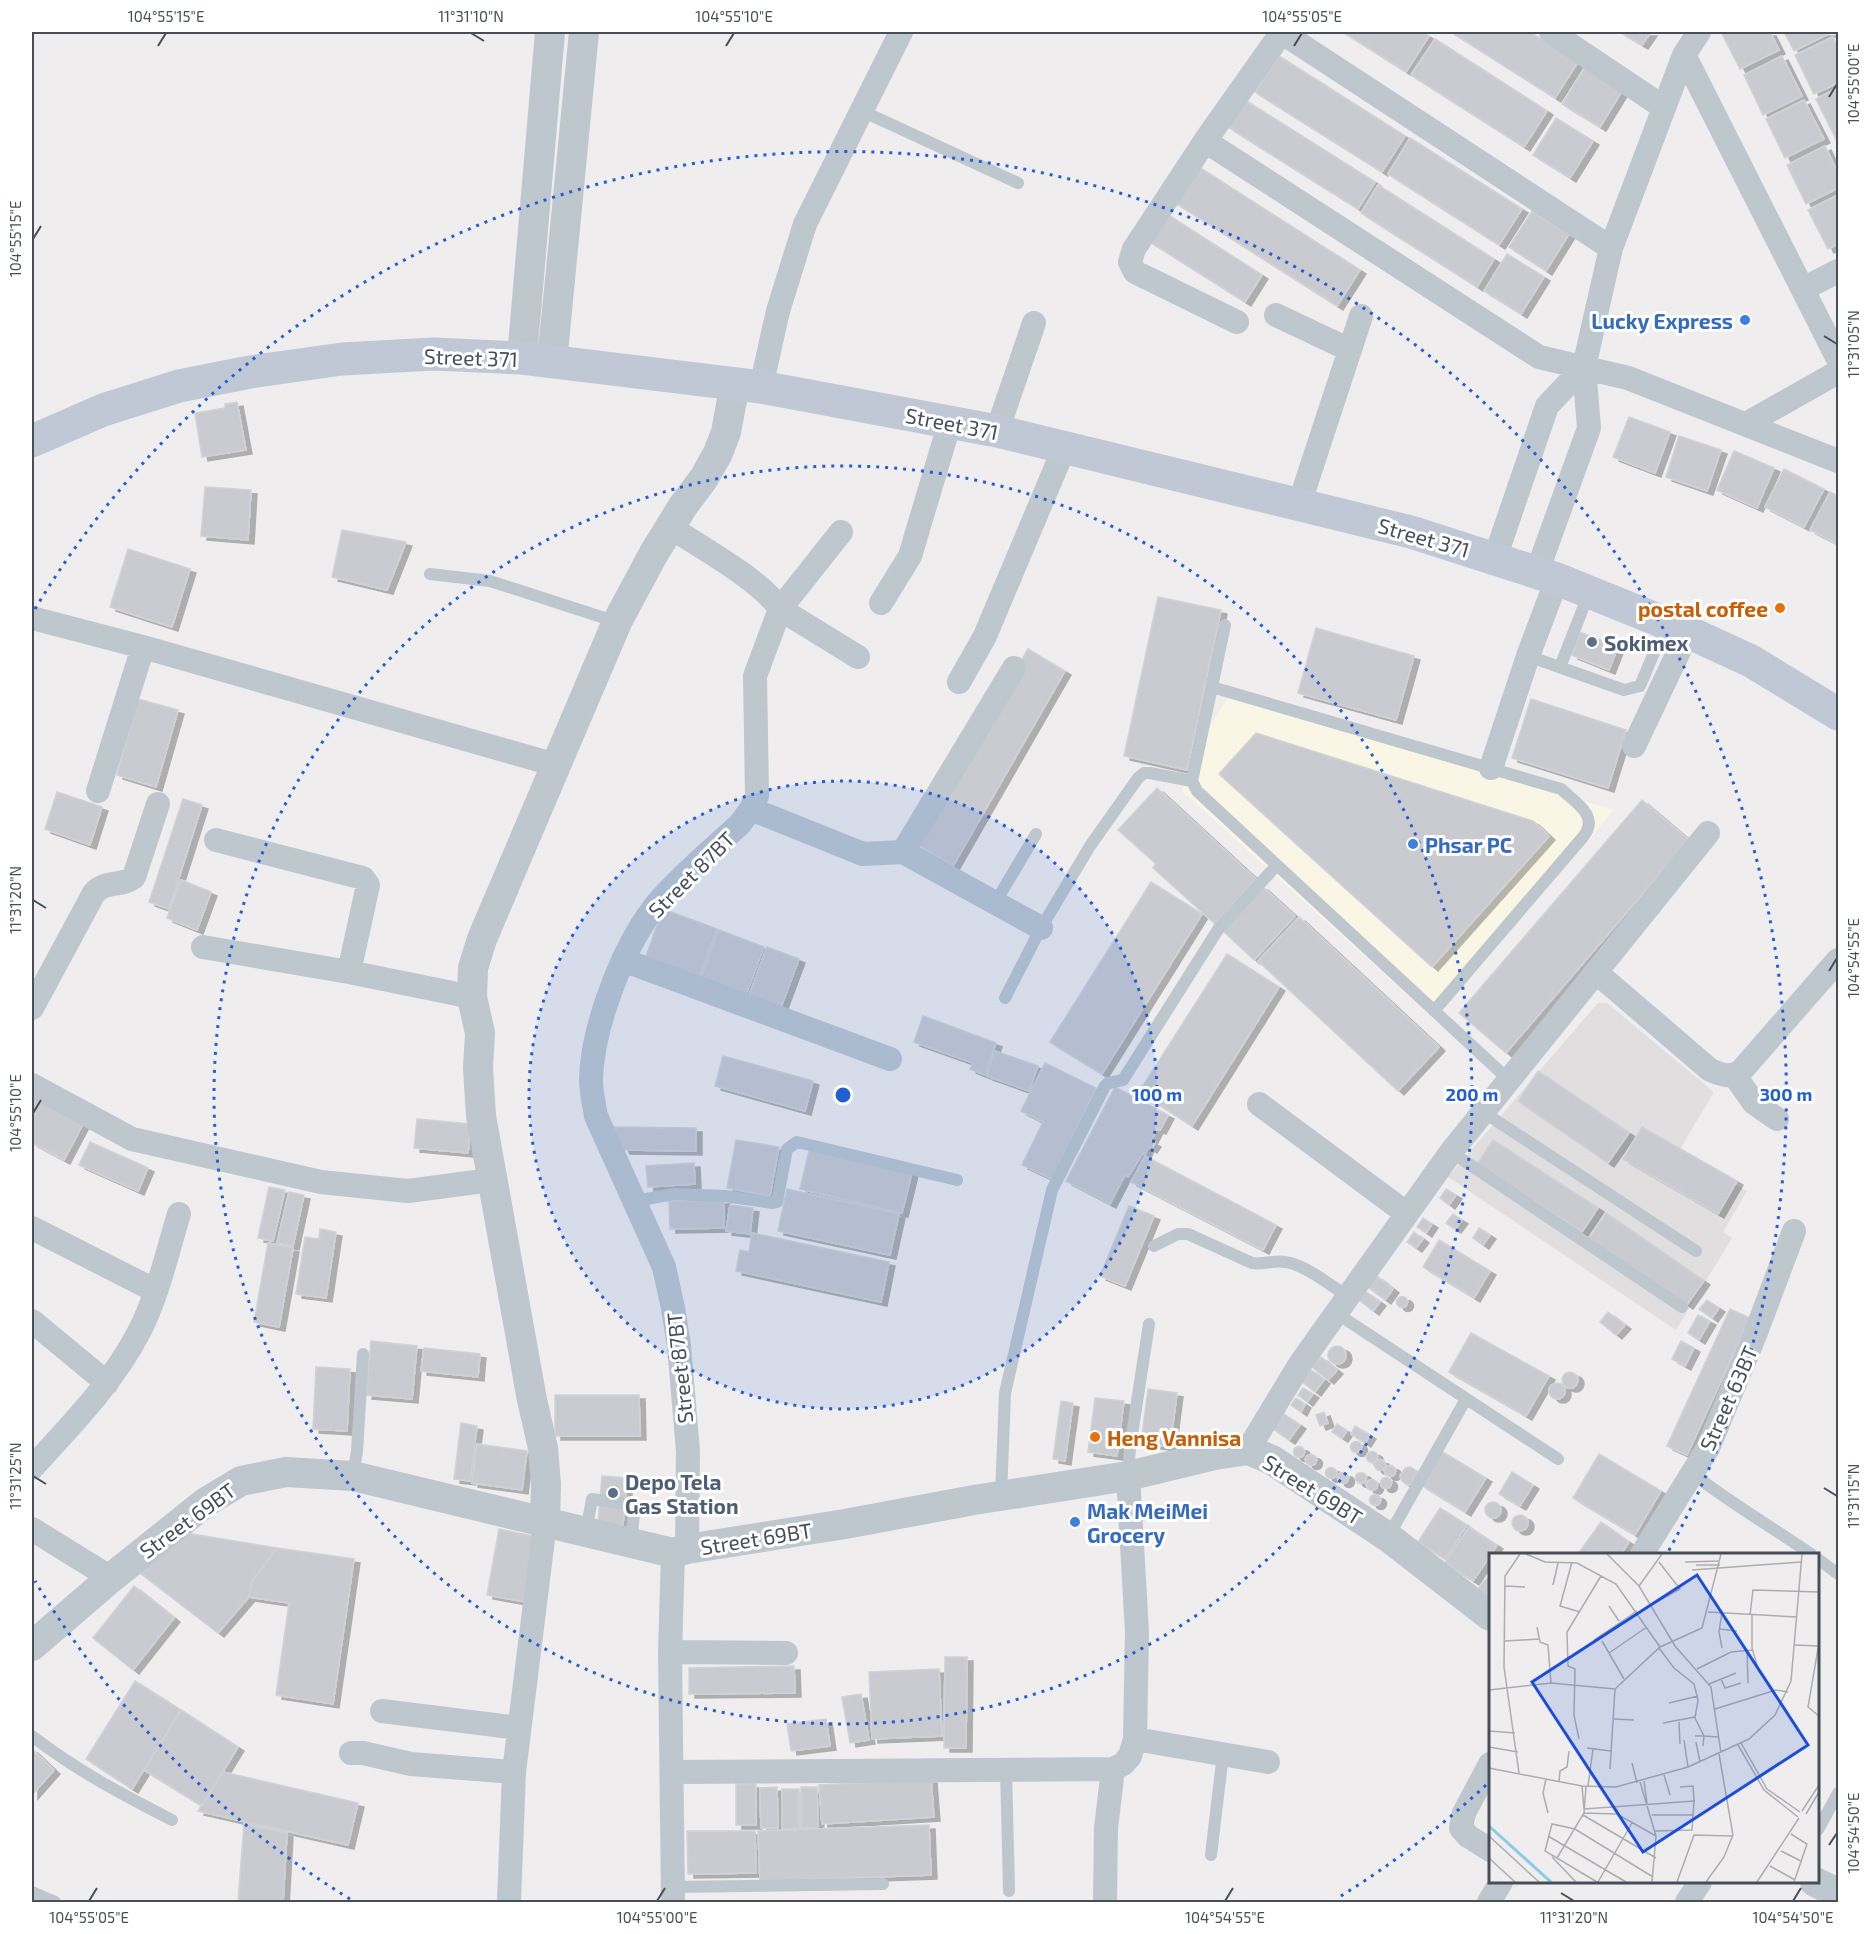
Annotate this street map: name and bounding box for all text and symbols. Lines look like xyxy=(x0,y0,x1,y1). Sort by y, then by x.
text: 104°55'15"E xyxy=(128,7,204,25)
text: 11°31'10"N xyxy=(438,7,504,25)
text: 104°55'10"E xyxy=(695,7,773,25)
text: 104°55'05"E xyxy=(1262,7,1342,25)
text: 104°55'00"E xyxy=(1844,44,1862,124)
text: 104°55'15"E xyxy=(6,201,24,277)
place label: Lucky Express xyxy=(1591,308,1733,334)
text: 11°31'05"N xyxy=(1844,310,1862,378)
marker: Lucky Express xyxy=(1738,313,1752,327)
street label: Street 371 xyxy=(424,343,518,371)
street label: Street 371 xyxy=(904,402,1000,444)
street label: Street 371 xyxy=(1375,512,1473,562)
place label: postal coffee xyxy=(1638,596,1768,621)
marker: postal coffee xyxy=(1773,601,1787,615)
place label: Sokimex xyxy=(1604,630,1689,655)
marker: Sokimex xyxy=(1585,635,1599,649)
street label: Street 87BT xyxy=(643,826,739,922)
place label: Phsar PC xyxy=(1425,832,1512,857)
marker: Phsar PC xyxy=(1406,837,1420,851)
text: 11°31'20"N xyxy=(6,866,24,934)
text: 104°54'55"E xyxy=(1844,918,1862,998)
text: 104°55'10"E xyxy=(6,1074,24,1152)
text: 100 m xyxy=(1132,1083,1182,1105)
text: 200 m xyxy=(1446,1083,1498,1105)
text: 300 m xyxy=(1760,1083,1812,1105)
centre of rings xyxy=(833,1085,853,1105)
street label: Street 87BT xyxy=(661,1311,697,1425)
street label: Street 63BT xyxy=(1694,1342,1762,1454)
place label: Heng Vannisa xyxy=(1107,1425,1241,1450)
marker: Heng Vannisa xyxy=(1088,1430,1102,1444)
text: 11°31'25"N xyxy=(6,1442,24,1510)
street label: Street 69BT xyxy=(1259,1449,1367,1529)
text: 11°31'15"N xyxy=(1844,1464,1862,1528)
place label: Depo Tela Gas Station xyxy=(625,1469,739,1518)
street label: Street 69BT xyxy=(134,1477,240,1563)
marker: Depo Tela Gas Station xyxy=(606,1486,620,1500)
place label: Mak MeiMei Grocery xyxy=(1087,1498,1208,1548)
marker: Mak MeiMei Grocery xyxy=(1068,1515,1082,1529)
street label: Street 69BT xyxy=(699,1517,813,1559)
inset map xyxy=(1489,1553,1819,1883)
text: 104°54'50"E xyxy=(1844,1793,1862,1873)
text: 104°55'05"E xyxy=(49,1908,129,1926)
text: 104°55'00"E xyxy=(617,1908,697,1926)
text: 104°54'55"E xyxy=(1185,1908,1265,1926)
text: 11°31'20"N xyxy=(1540,1908,1608,1926)
text: 104°54'50"E xyxy=(1753,1908,1833,1926)

